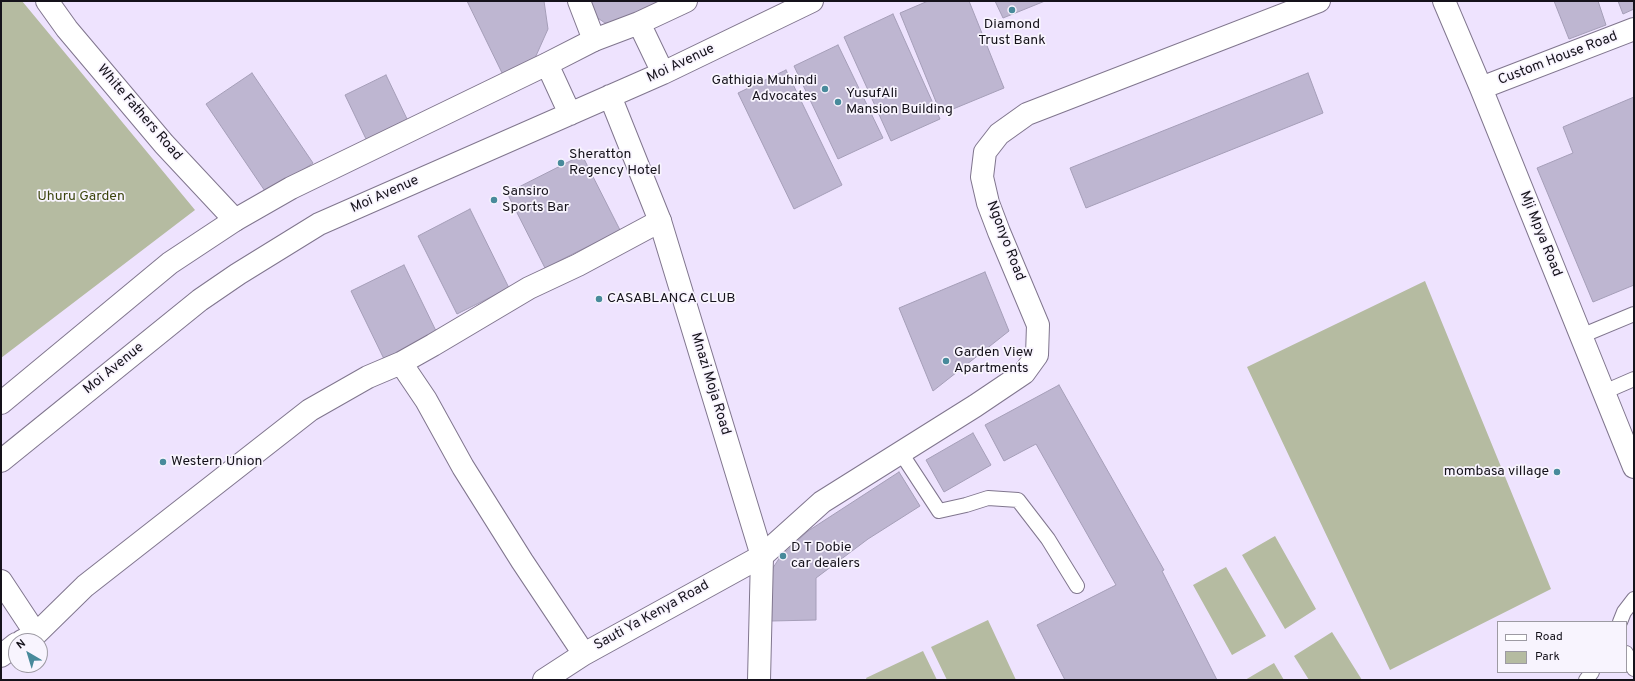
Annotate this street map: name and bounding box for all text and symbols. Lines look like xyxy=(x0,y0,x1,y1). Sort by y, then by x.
marker: Diamond Trust Bank xyxy=(1007,5,1017,15)
place label: Diamond Trust Bank xyxy=(978,17,1046,50)
street label: Custom House Road xyxy=(1496,28,1620,90)
street label: Moi Avenue xyxy=(644,41,718,87)
street label: White Fathers Road xyxy=(93,62,185,164)
place label: Gathigia Muhindi Advocates xyxy=(712,73,817,106)
marker: Gathigia Muhindi Advocates xyxy=(820,84,830,94)
place label: YusufAli Mansion Building xyxy=(846,86,953,118)
marker: YusufAli Mansion Building xyxy=(833,97,843,107)
place label: Sheratton Regency Hotel xyxy=(569,147,661,180)
marker: Sheratton Regency Hotel xyxy=(556,158,566,168)
street label: Moi Avenue xyxy=(348,173,422,217)
place label: Sansiro Sports Bar xyxy=(502,184,569,216)
park label: Uhuru Garden xyxy=(37,189,125,205)
street label: Mji Mpya Road xyxy=(1515,189,1565,279)
marker: Sansiro Sports Bar xyxy=(489,195,499,205)
street label: Ngonyo Road xyxy=(982,199,1028,283)
place label: CASABLANCA CLUB xyxy=(607,291,736,307)
marker: CASABLANCA CLUB xyxy=(594,294,604,304)
street label: Mnazi Moja Road xyxy=(686,331,734,437)
street label: Moi Avenue xyxy=(80,340,148,398)
place label: Garden View Apartments xyxy=(954,345,1033,378)
marker: Garden View Apartments xyxy=(941,356,951,366)
place label: Western Union xyxy=(171,454,262,470)
marker: Western Union xyxy=(158,457,168,467)
place label: mombasa village xyxy=(1444,464,1549,480)
marker: mombasa village xyxy=(1552,467,1562,477)
place label: D T Dobie car dealers xyxy=(791,540,860,572)
marker: D T Dobie car dealers xyxy=(778,551,788,561)
street label: Sauti Ya Kenya Road xyxy=(592,577,712,655)
legend xyxy=(1497,621,1627,673)
text: Road xyxy=(1535,629,1563,645)
north arrow xyxy=(8,633,48,673)
text: N xyxy=(14,636,29,652)
text: Park xyxy=(1535,649,1560,665)

